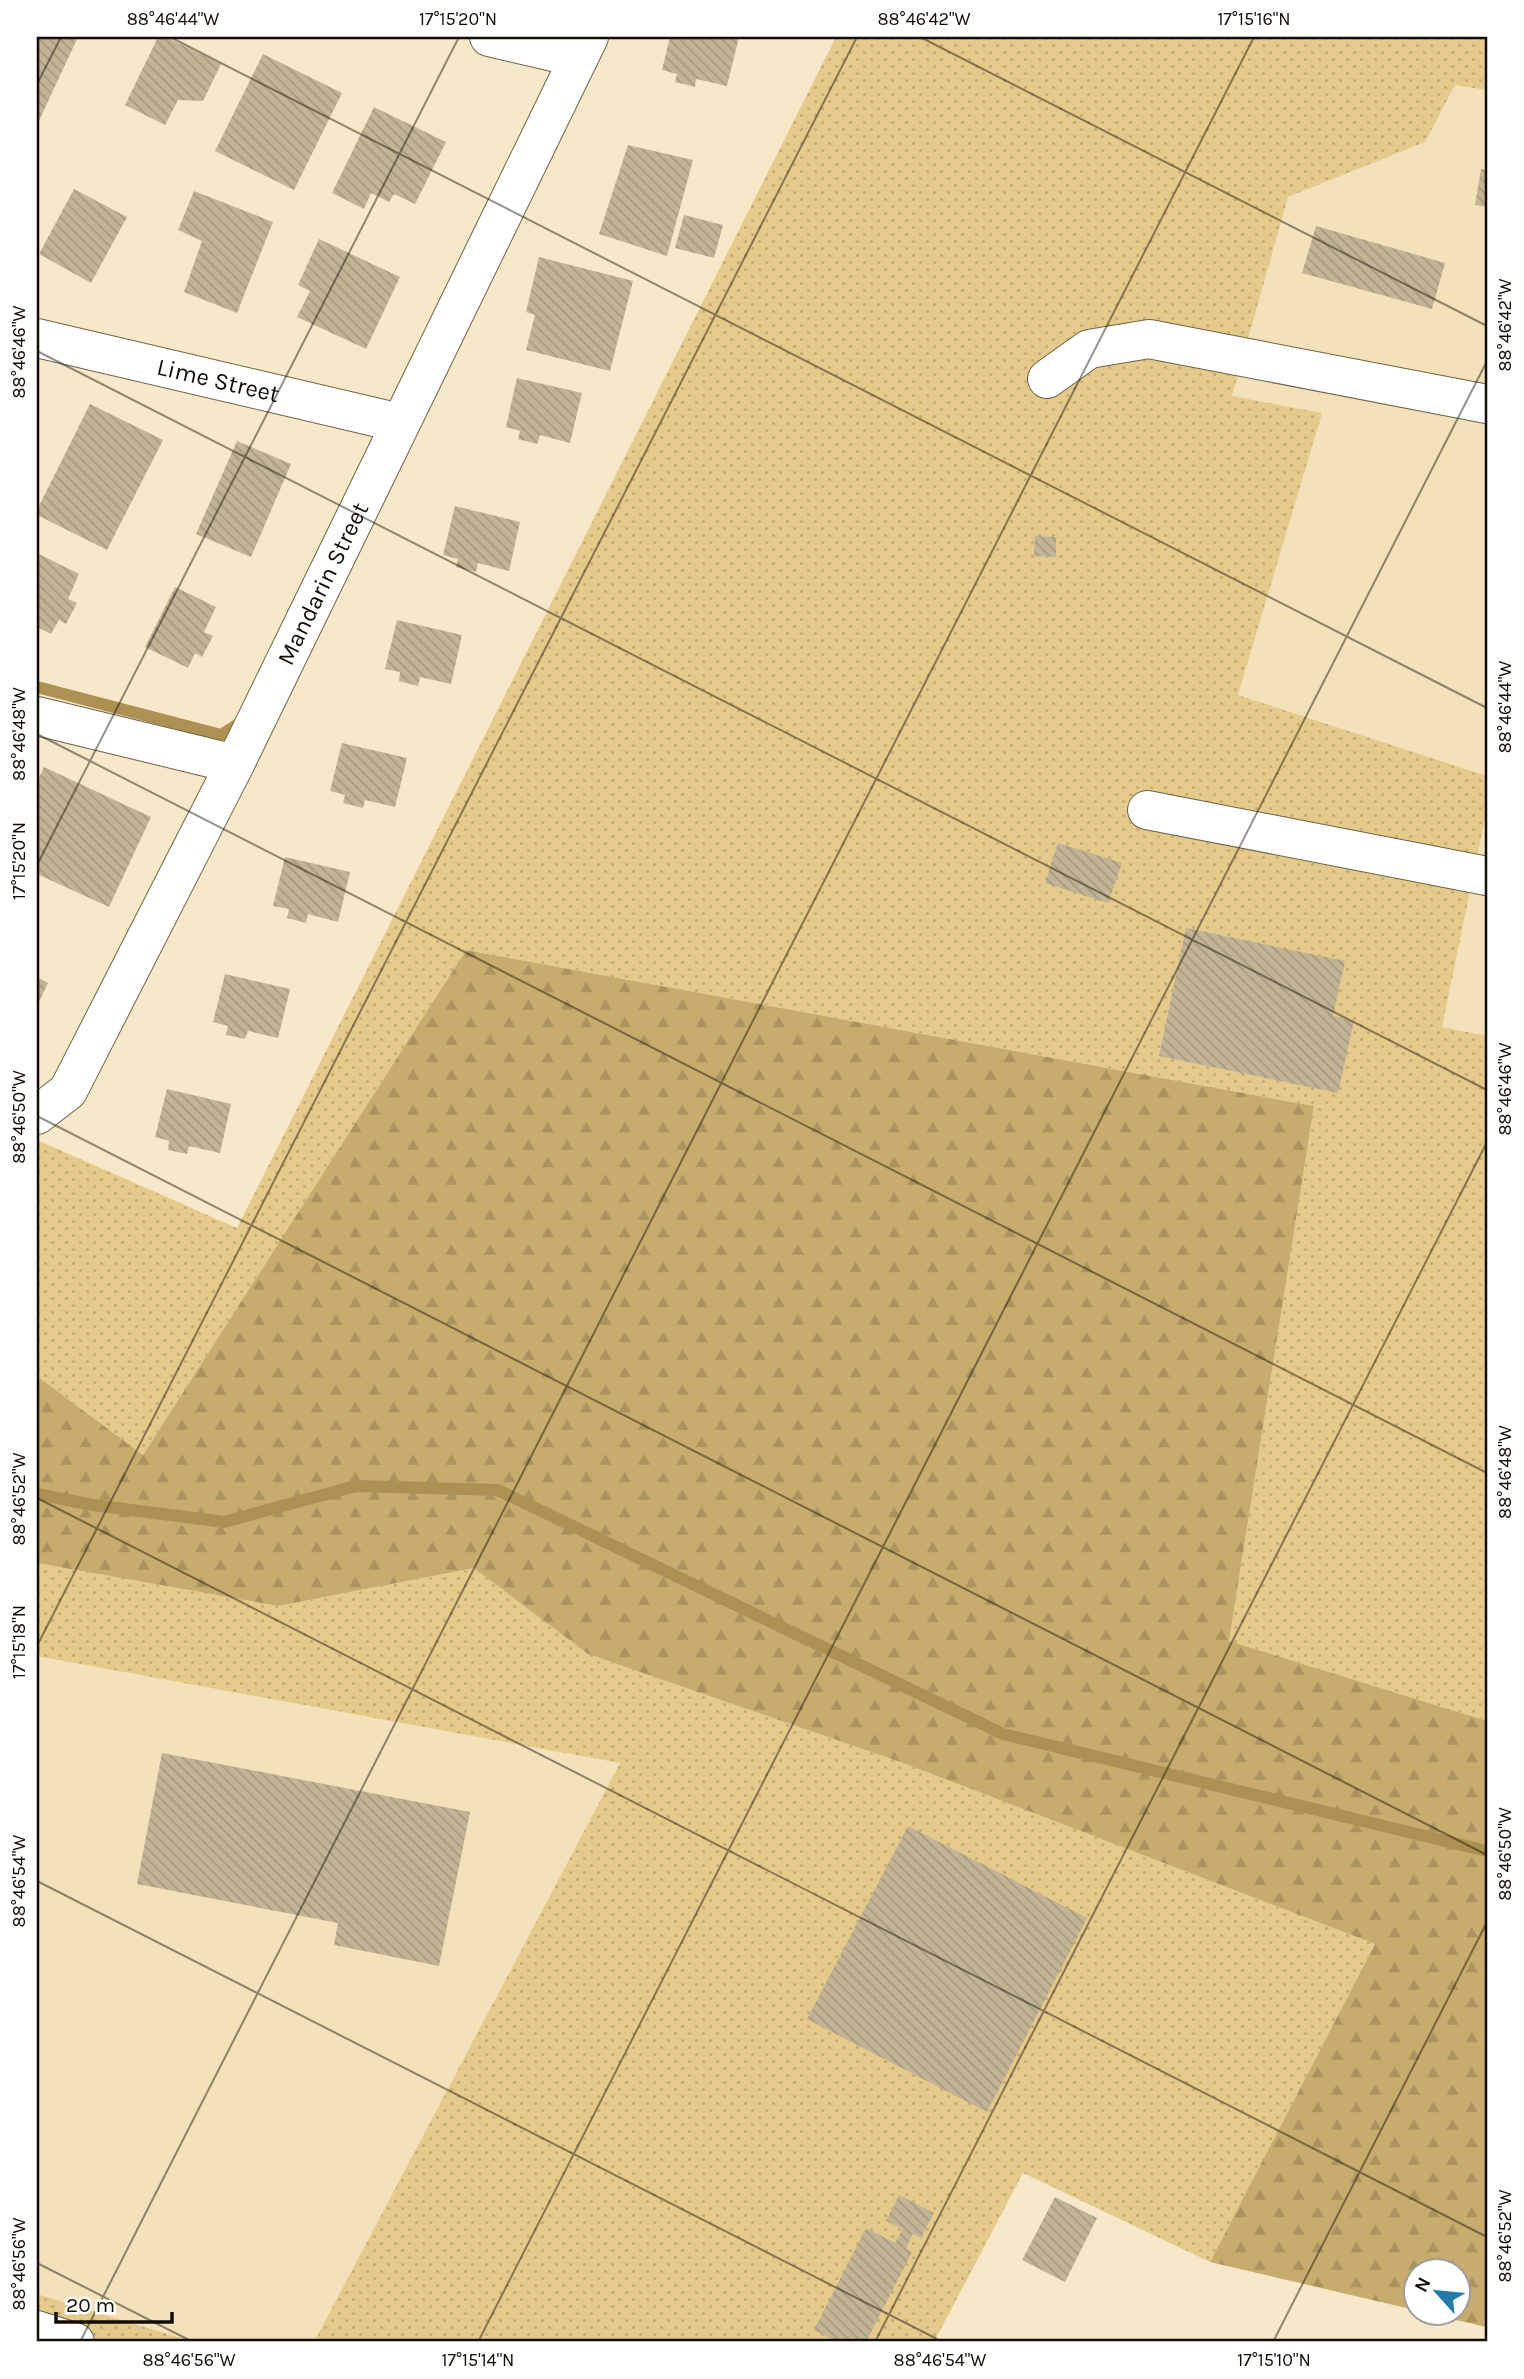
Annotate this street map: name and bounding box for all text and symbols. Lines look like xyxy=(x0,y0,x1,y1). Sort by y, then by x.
text: 88°46'44"W xyxy=(127,8,219,30)
text: 17°15'20"N xyxy=(419,8,497,30)
text: 88°46'42"W xyxy=(877,8,971,30)
text: 17°15'16"N xyxy=(1217,8,1291,30)
text: 88°46'42"W xyxy=(1494,278,1516,372)
text: 88°46'46"W xyxy=(8,306,30,398)
street label: Lime Street xyxy=(154,353,282,408)
street label: Mandarin Street xyxy=(271,498,374,670)
text: 88°46'44"W xyxy=(1494,661,1516,753)
text: 88°46'48"W xyxy=(8,687,30,781)
text: 17°15'20"N xyxy=(8,822,30,900)
text: 88°46'46"W xyxy=(1494,1043,1516,1135)
text: 88°46'50"W xyxy=(8,1070,30,1164)
text: 88°46'48"W xyxy=(1494,1425,1516,1519)
text: 88°46'52"W xyxy=(8,1452,30,1546)
text: 17°15'18"N xyxy=(8,1605,30,1679)
text: 88°46'50"W xyxy=(1494,1807,1516,1901)
text: 88°46'54"W xyxy=(8,1835,30,1927)
text: 88°46'52"W xyxy=(1494,2189,1516,2283)
text: 88°46'56"W xyxy=(8,2217,30,2311)
north arrow xyxy=(1402,2256,1472,2326)
text: N xyxy=(1410,2274,1436,2296)
scale bar xyxy=(56,2281,172,2325)
text: 20 m xyxy=(66,2293,115,2317)
text: 88°46'56"W xyxy=(142,2349,236,2371)
text: 17°15'14"N xyxy=(442,2349,514,2371)
text: 88°46'54"W xyxy=(894,2349,986,2371)
text: 17°15'10"N xyxy=(1237,2349,1311,2371)

